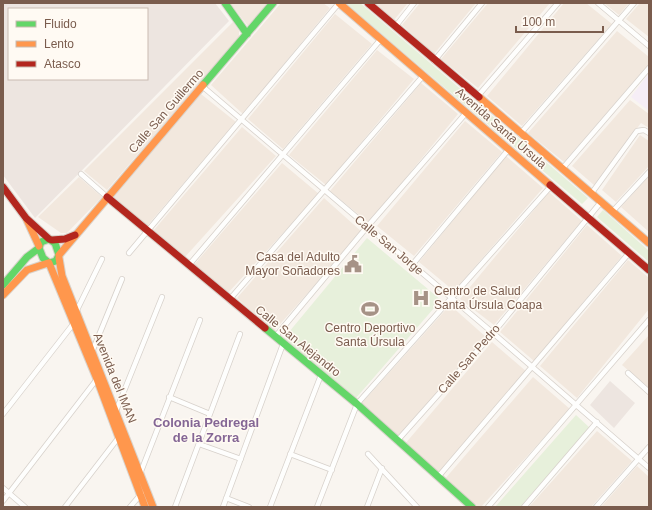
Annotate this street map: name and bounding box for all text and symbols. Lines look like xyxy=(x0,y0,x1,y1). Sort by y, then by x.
legend xyxy=(8,8,148,80)
scale bar xyxy=(516,8,603,34)
text: 100 m xyxy=(522,15,555,29)
text: Fluido xyxy=(44,17,77,31)
text: Lento xyxy=(44,37,74,51)
text: Atasco xyxy=(44,57,81,71)
street label: Calle San Guillermo xyxy=(126,66,206,156)
street label: Avenida Santa Úrsula xyxy=(453,84,550,171)
street label: Calle San Jorge xyxy=(352,212,426,278)
place label: Casa del Adulto Mayor Soñadores xyxy=(245,250,340,278)
public building icon: Casa del Adulto Mayor Soñadores xyxy=(343,254,363,274)
place label: Centro de Salud Santa Úrsula Coapa xyxy=(434,284,542,312)
hospital icon: Centro de Salud Santa Úrsula Coapa xyxy=(411,288,431,308)
sports icon: Centro Deportivo Santa Úrsula xyxy=(360,299,380,319)
street label: Calle San Alejandro xyxy=(253,302,344,380)
place label: Centro Deportivo Santa Úrsula xyxy=(325,321,416,349)
street label: Calle San Pedro xyxy=(435,321,503,397)
street label: Avenida del IMAN xyxy=(91,331,139,425)
district label: Colonia Pedregal de la Zorra xyxy=(153,415,259,445)

